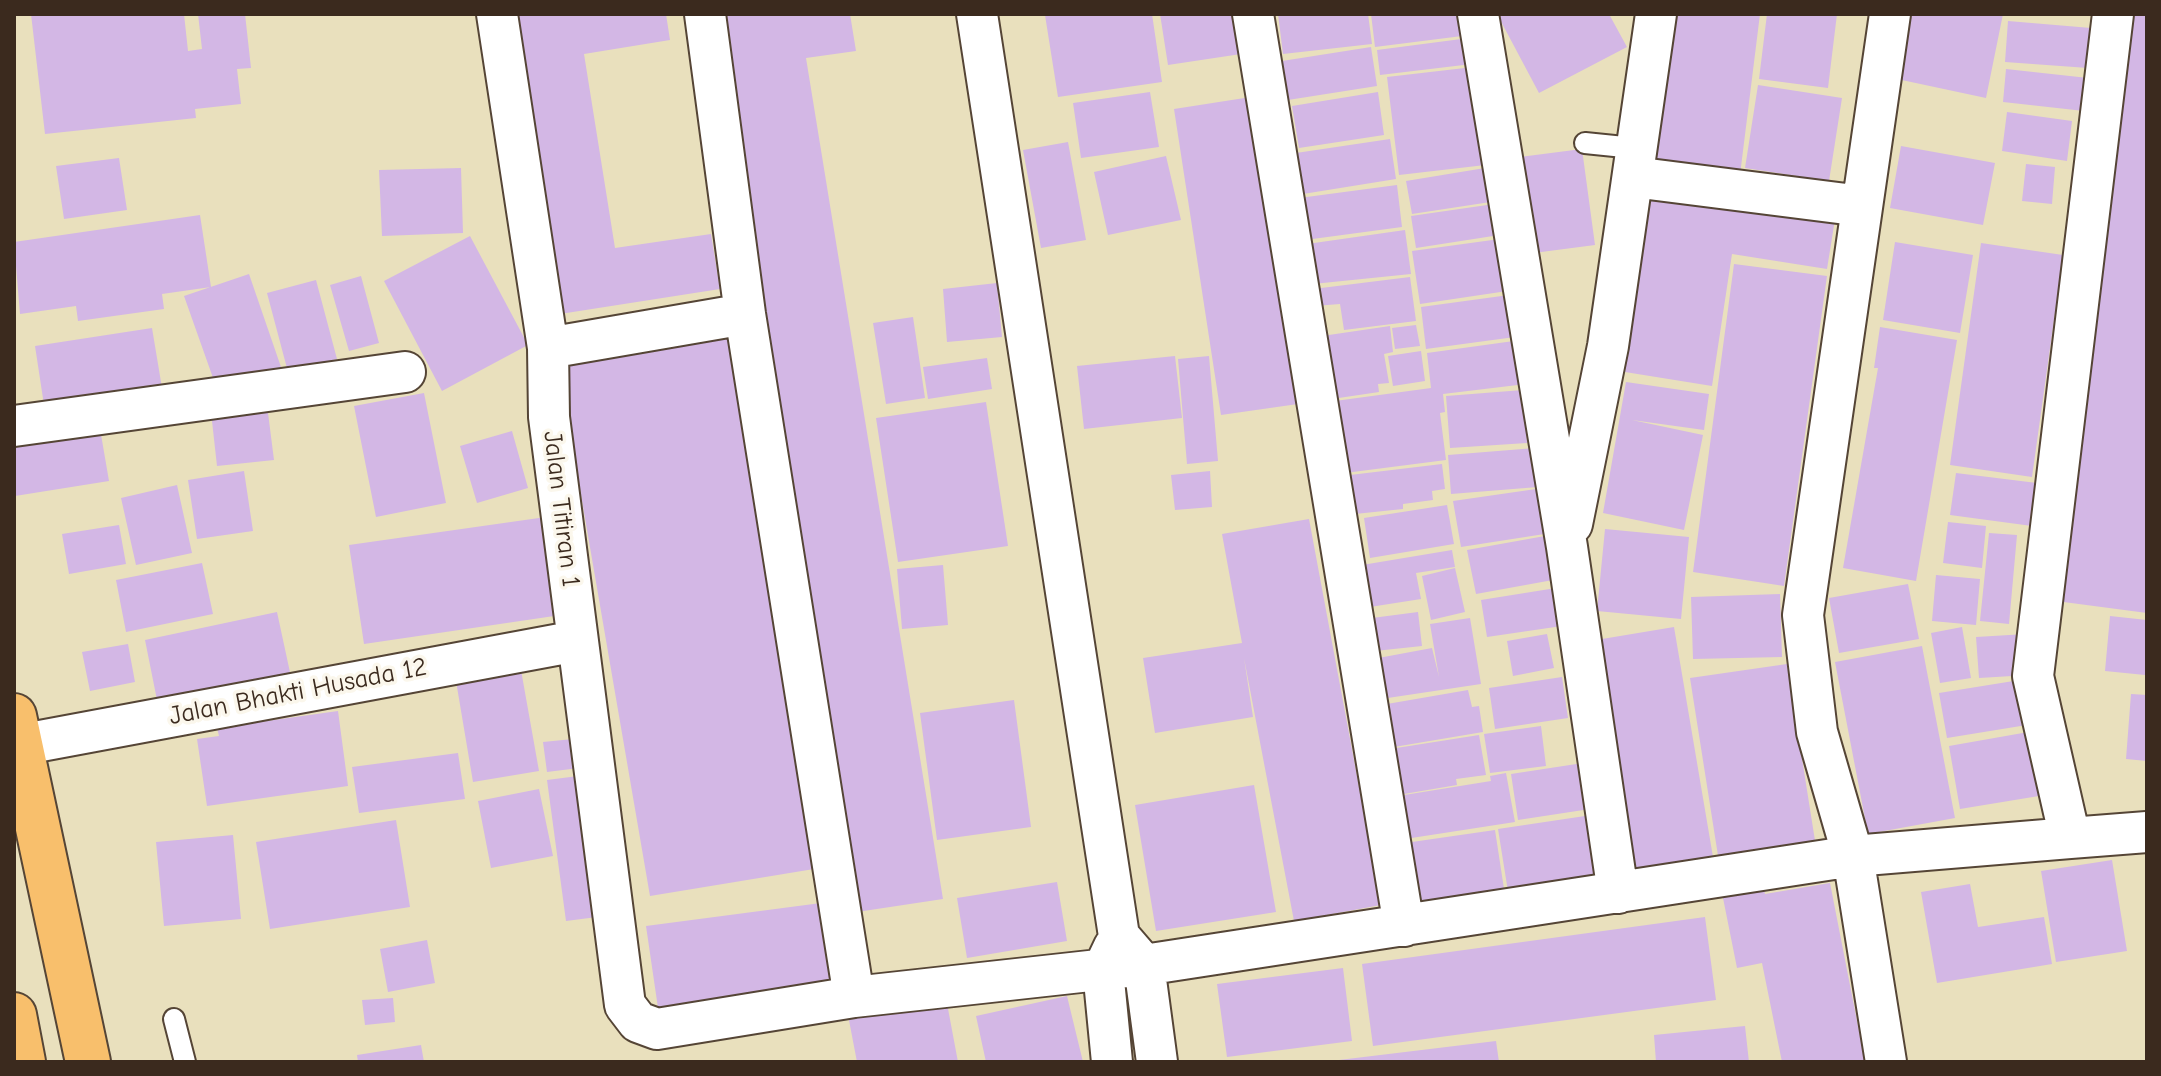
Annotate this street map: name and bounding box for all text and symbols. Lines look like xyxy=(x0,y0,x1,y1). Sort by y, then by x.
street label: Jalan Titiran 1 xyxy=(536,429,586,589)
street label: Jalan Bhakti Husada 12 xyxy=(167,652,429,732)

